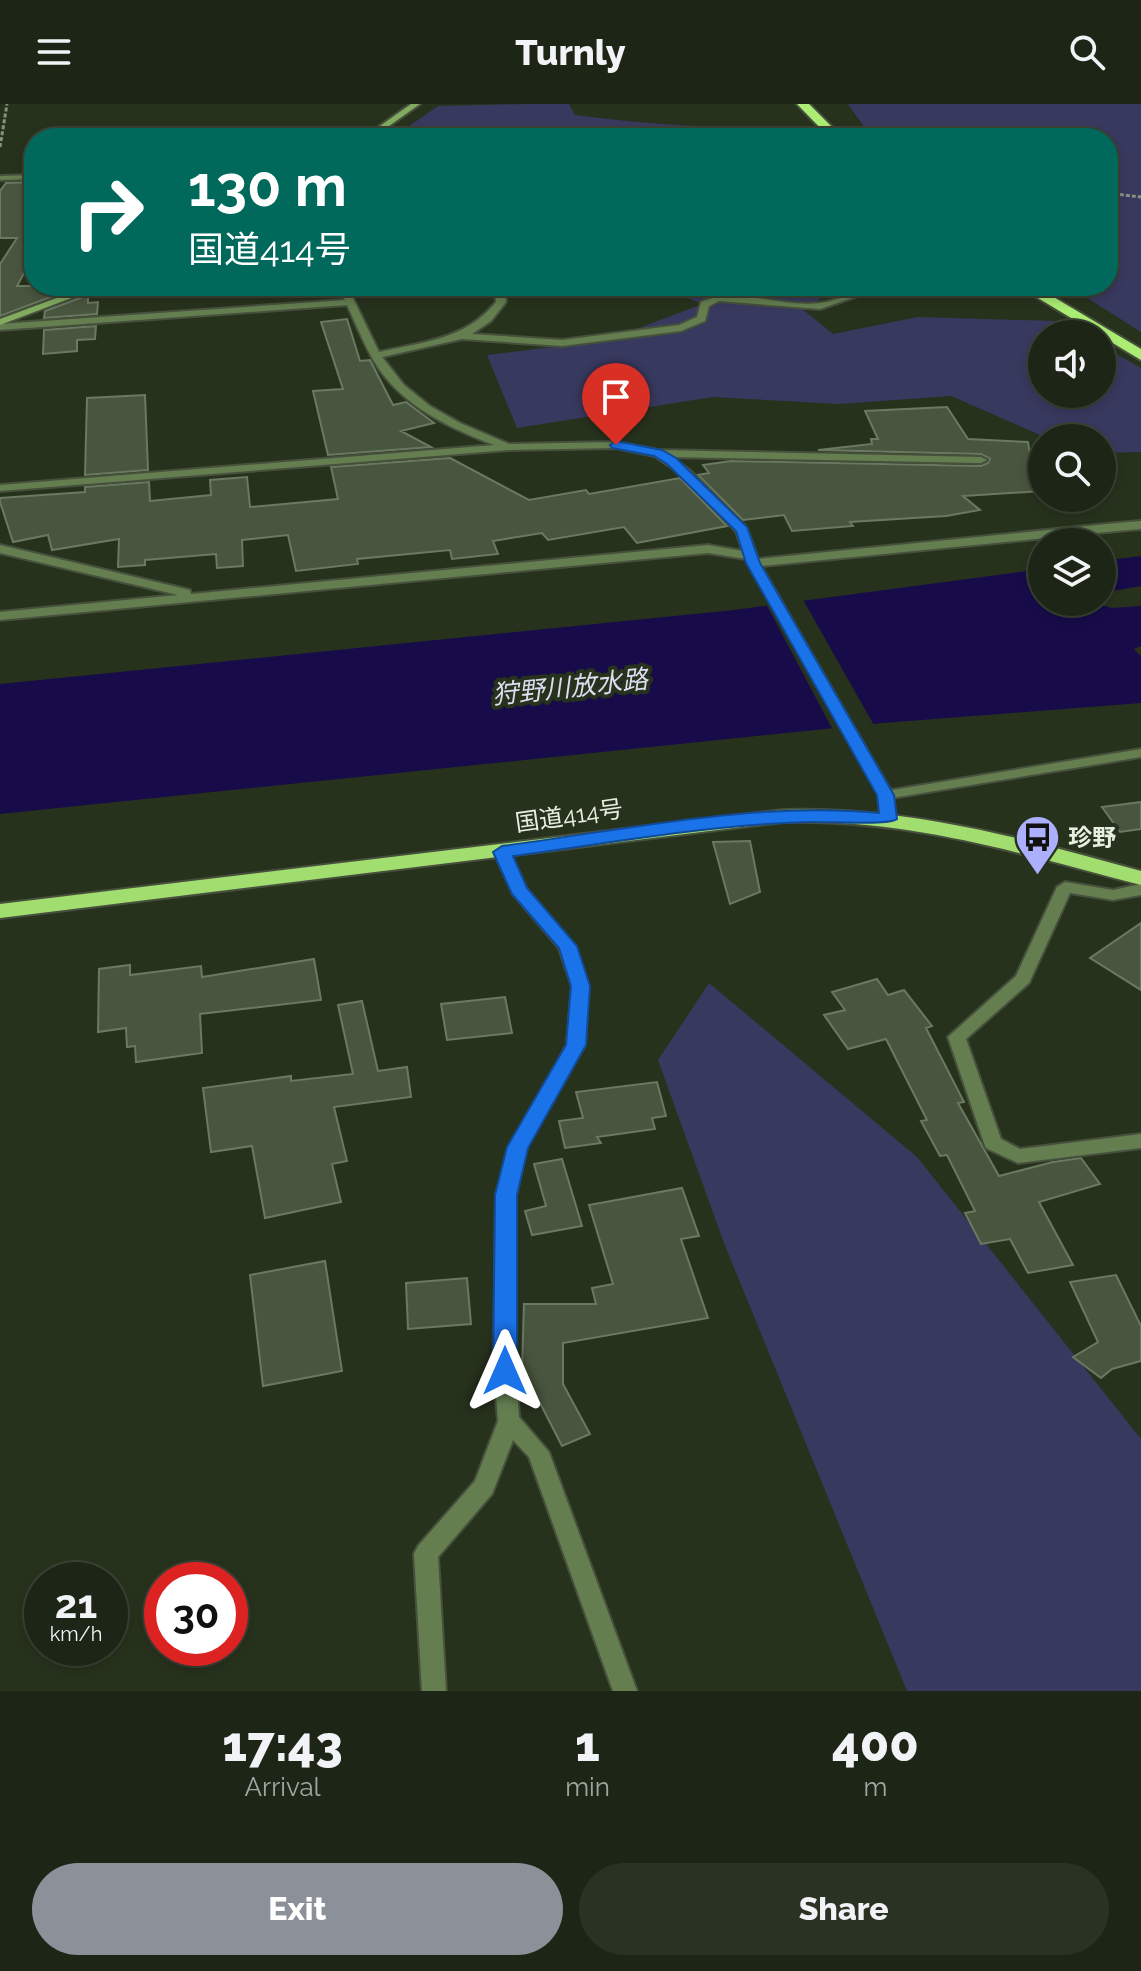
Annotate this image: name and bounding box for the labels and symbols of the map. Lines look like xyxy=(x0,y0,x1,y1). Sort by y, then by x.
pin xyxy=(582,363,650,445)
water label: 狩野川放水路 xyxy=(491,664,651,710)
street label: 国道414号 xyxy=(513,794,625,837)
bus stop icon: 珍野 xyxy=(1013,814,1061,877)
place label: 珍野 xyxy=(1068,823,1116,852)
position arrow xyxy=(463,1329,547,1413)
speed limit sign: 30 xyxy=(144,1562,248,1666)

